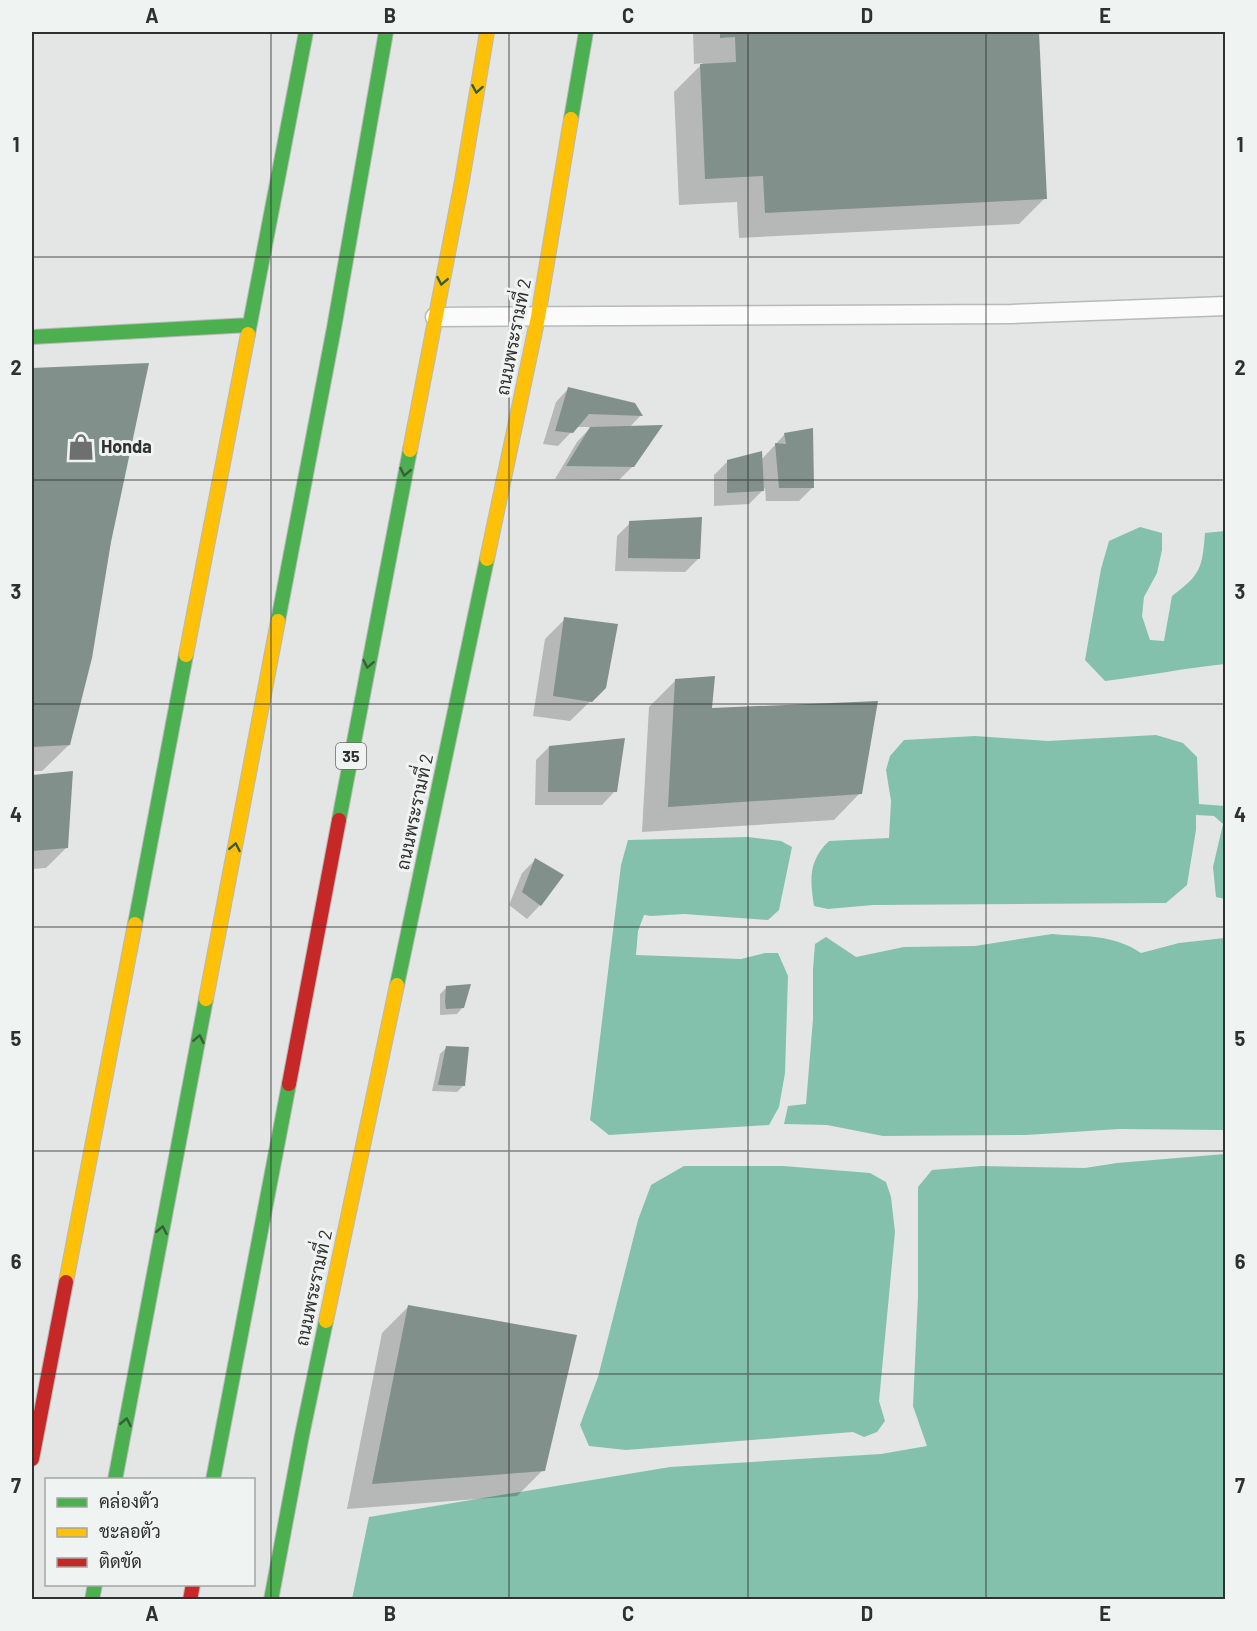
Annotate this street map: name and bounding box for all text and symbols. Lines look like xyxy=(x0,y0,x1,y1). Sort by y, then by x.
text: A xyxy=(145,3,159,27)
text: B xyxy=(384,3,396,27)
text: C xyxy=(622,3,634,27)
text: D xyxy=(861,3,873,27)
text: E xyxy=(1099,3,1111,27)
one-way arrow xyxy=(471,84,484,94)
text: 1 xyxy=(12,132,20,156)
text: 1 xyxy=(1236,132,1244,156)
one-way arrow xyxy=(436,276,449,286)
street label: ถนนพระรามที่ 2 xyxy=(487,276,535,397)
text: 2 xyxy=(10,355,22,379)
text: 2 xyxy=(1234,355,1246,379)
shop icon: Honda xyxy=(66,432,96,462)
place label: Honda xyxy=(101,435,152,457)
one-way arrow xyxy=(399,467,412,477)
text: 3 xyxy=(11,579,21,603)
text: 3 xyxy=(1235,579,1245,603)
one-way arrow xyxy=(362,659,375,669)
road number: 35 xyxy=(336,743,366,769)
street label: ถนนพระรามที่ 2 xyxy=(387,751,437,872)
text: 4 xyxy=(10,802,22,826)
text: 4 xyxy=(1234,802,1246,826)
one-way arrow xyxy=(228,843,241,853)
text: 5 xyxy=(11,1026,22,1050)
text: 5 xyxy=(1235,1026,1246,1050)
one-way arrow xyxy=(192,1034,205,1044)
one-way arrow xyxy=(155,1226,168,1236)
street label: ถนนพระรามที่ 2 xyxy=(286,1227,336,1348)
text: 6 xyxy=(11,1249,22,1273)
text: 6 xyxy=(1235,1249,1246,1273)
one-way arrow xyxy=(119,1417,132,1427)
text: 7 xyxy=(11,1473,21,1497)
text: 7 xyxy=(1235,1473,1245,1497)
legend xyxy=(45,1478,255,1586)
text: คล่องตัว xyxy=(99,1490,159,1512)
text: ชะลอตัว xyxy=(99,1520,161,1542)
text: ติดขัด xyxy=(99,1550,142,1572)
text: A xyxy=(145,1601,159,1625)
text: B xyxy=(384,1601,396,1625)
text: C xyxy=(622,1601,634,1625)
text: D xyxy=(861,1601,873,1625)
text: E xyxy=(1099,1601,1111,1625)

